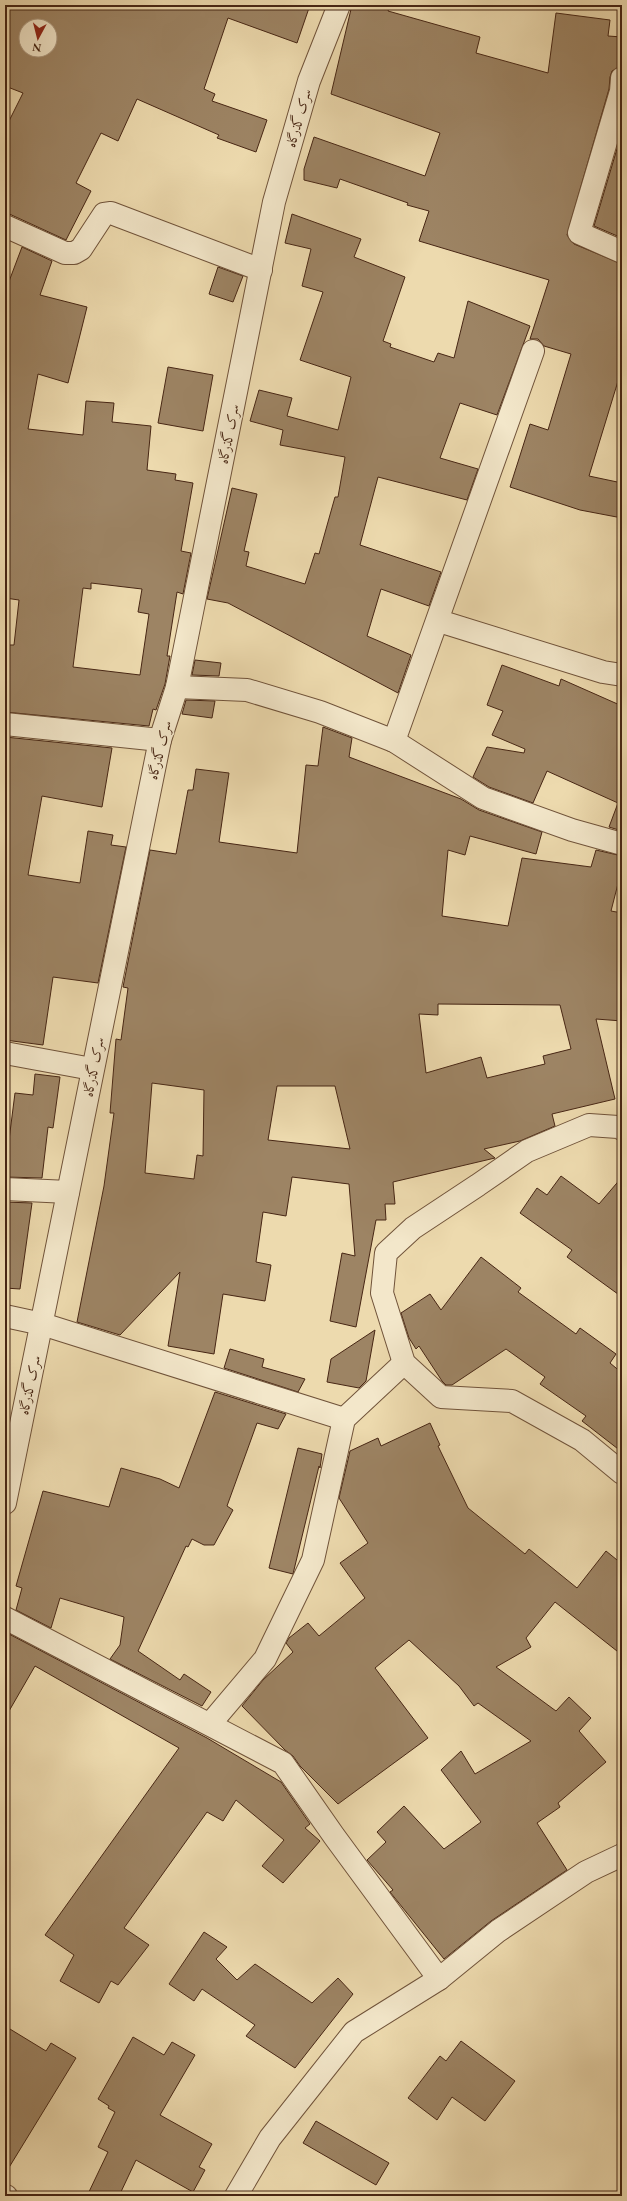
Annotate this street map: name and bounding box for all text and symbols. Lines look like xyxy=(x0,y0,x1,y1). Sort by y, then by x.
north arrow xyxy=(18,18,58,58)
text: N xyxy=(31,40,42,55)
street label: سرک گذرگاه xyxy=(281,87,315,149)
street label: سرک گذرگاه xyxy=(213,403,243,465)
street label: سرک گذرگاه xyxy=(143,719,175,781)
street label: سرک گذرگاه xyxy=(78,1036,108,1098)
street label: سرک گذرگاه xyxy=(14,1354,44,1416)

